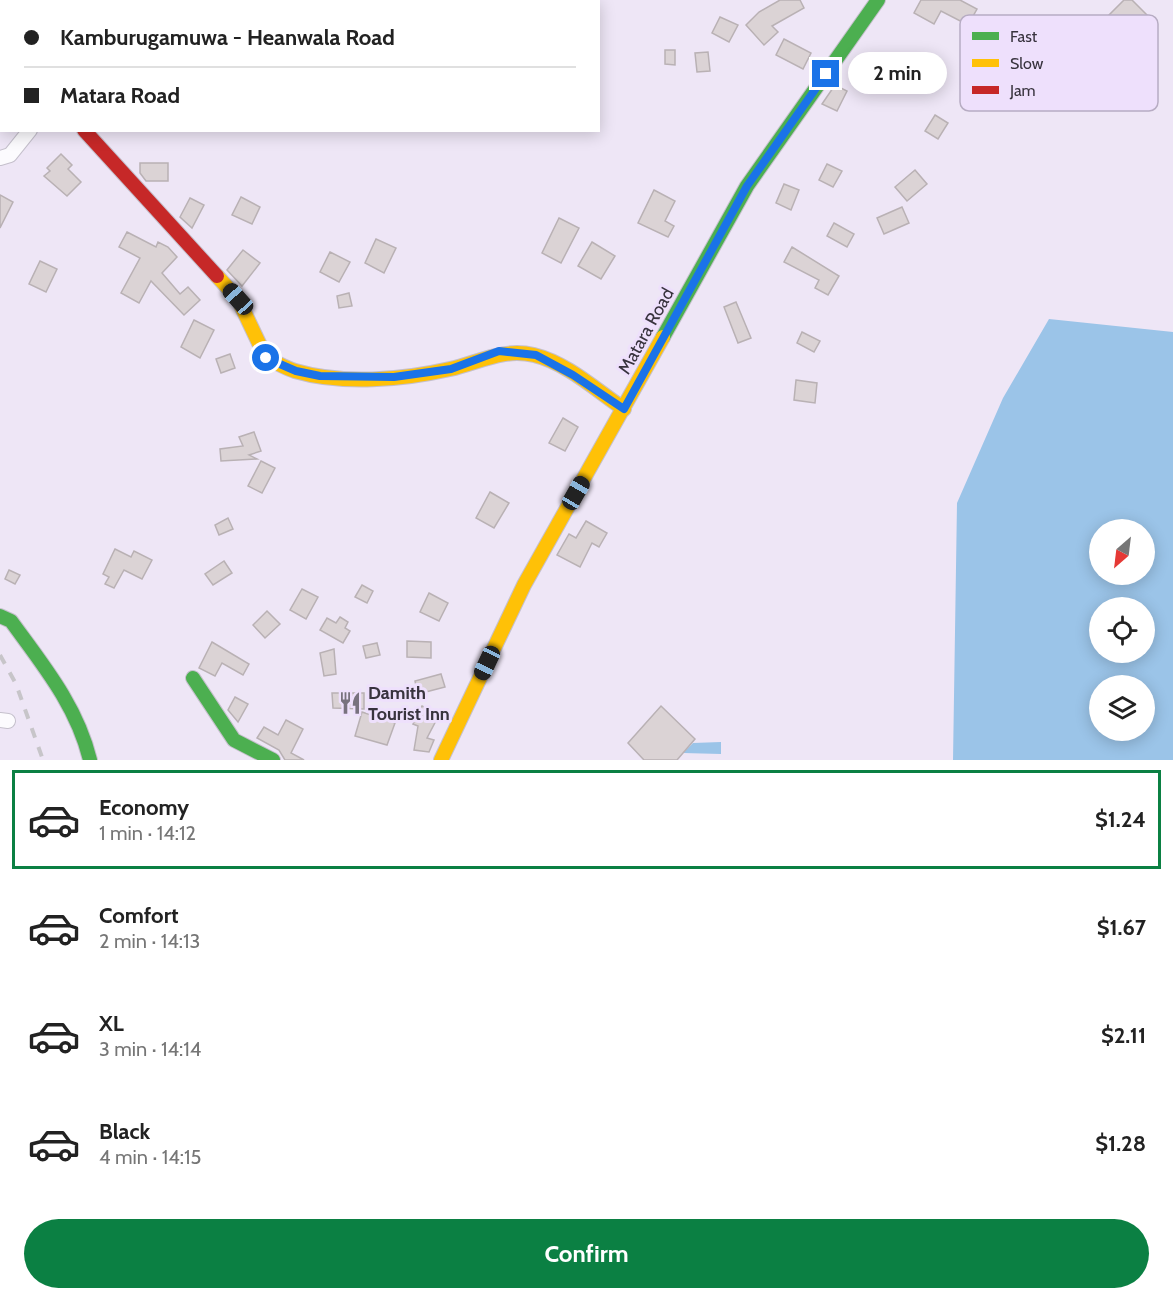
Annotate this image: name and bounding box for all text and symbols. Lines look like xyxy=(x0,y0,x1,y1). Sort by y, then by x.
legend xyxy=(960,15,1158,111)
text: Kamburugamuwa - Heanwala Road xyxy=(60,24,395,51)
text: Fast xyxy=(1010,27,1038,46)
callout: 2 min xyxy=(847,53,946,95)
text: Slow xyxy=(1010,54,1044,73)
route end xyxy=(812,60,839,87)
text: 2 min xyxy=(873,61,922,85)
text: Jam xyxy=(1009,81,1036,100)
text: Matara Road xyxy=(60,82,180,109)
car xyxy=(219,280,257,318)
street label: Matara Road xyxy=(613,284,679,378)
route start xyxy=(252,344,279,371)
car xyxy=(559,473,593,513)
north arrow xyxy=(1089,519,1155,585)
map controls xyxy=(1089,519,1155,741)
button: locate xyxy=(1089,597,1155,663)
car xyxy=(471,643,503,683)
button: layers xyxy=(1089,675,1155,741)
place label: Damith Tourist Inn xyxy=(368,682,450,725)
restaurant icon: Damith Tourist Inn xyxy=(337,690,363,716)
icon: car xyxy=(27,793,81,847)
text: Economy xyxy=(99,794,189,821)
text: $1.24 xyxy=(1095,806,1146,833)
text: 1 min · 14:12 xyxy=(99,821,196,845)
icon: car xyxy=(27,901,81,955)
text: Comfort xyxy=(99,902,178,929)
text: $1.67 xyxy=(1097,914,1146,941)
text: 2 min · 14:13 xyxy=(99,929,200,953)
icon: car xyxy=(27,1009,81,1063)
text: XL xyxy=(99,1010,124,1037)
text: $2.11 xyxy=(1101,1022,1146,1049)
text: 3 min · 14:14 xyxy=(99,1037,201,1061)
icon: car xyxy=(27,1117,81,1171)
text: Black xyxy=(99,1118,150,1145)
text: $1.28 xyxy=(1095,1130,1146,1157)
text: 4 min · 14:15 xyxy=(99,1145,201,1169)
button: Confirm xyxy=(24,1219,1149,1288)

